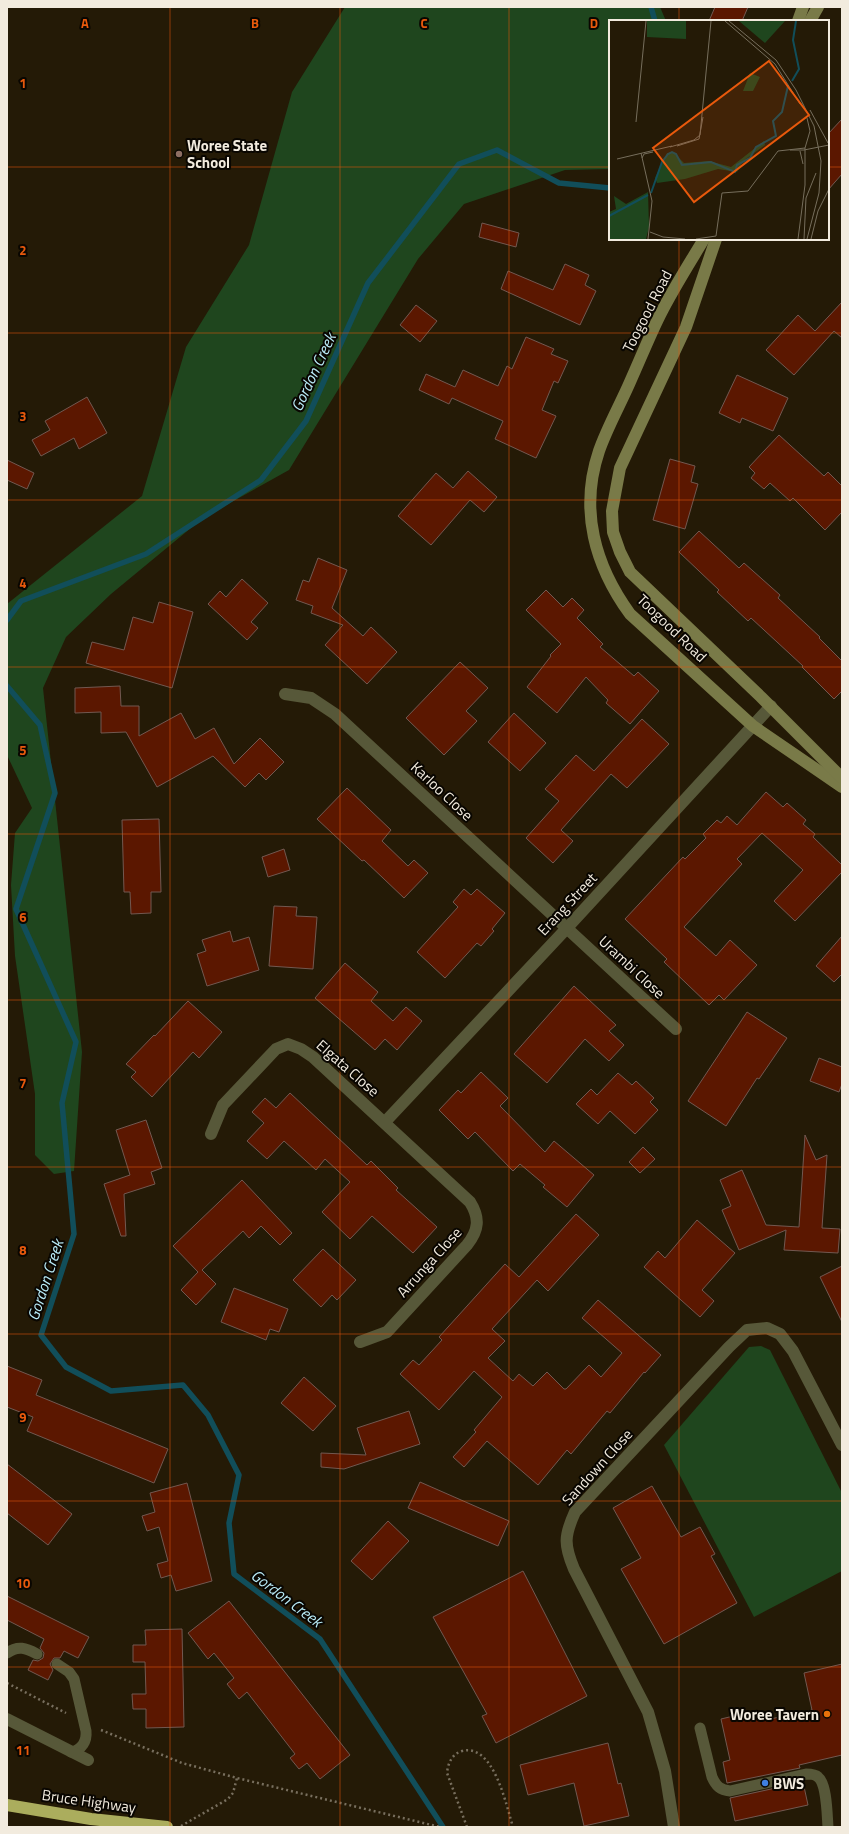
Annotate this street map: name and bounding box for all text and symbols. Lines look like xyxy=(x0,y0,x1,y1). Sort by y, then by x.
text: A xyxy=(81,13,89,33)
text: B xyxy=(251,13,259,33)
text: C xyxy=(420,13,428,33)
text: D xyxy=(590,13,598,33)
inset map xyxy=(609,20,829,240)
text: 1 xyxy=(19,73,27,93)
place label: Woree State School xyxy=(187,134,267,174)
marker: Woree State School xyxy=(174,149,184,159)
text: 2 xyxy=(19,240,27,260)
street label: Toogood Road xyxy=(616,266,678,356)
water label: Gordon Creek xyxy=(284,327,342,415)
text: 3 xyxy=(19,406,27,426)
text: 4 xyxy=(19,573,27,593)
street label: Toogood Road xyxy=(632,589,712,667)
text: 5 xyxy=(19,740,27,760)
street label: Karloo Close xyxy=(406,756,478,826)
street label: Erang Street xyxy=(532,867,603,941)
text: 6 xyxy=(19,907,27,927)
street label: Urambi Close xyxy=(594,930,670,1004)
street label: Elgata Close xyxy=(311,1034,385,1102)
text: 7 xyxy=(19,1073,27,1093)
street label: Arrunga Close xyxy=(391,1222,467,1302)
water label: Gordon Creek xyxy=(21,1235,70,1324)
text: 8 xyxy=(19,1240,27,1260)
text: 9 xyxy=(19,1407,27,1427)
street label: Sandown Close xyxy=(556,1423,638,1511)
water label: Gordon Creek xyxy=(246,1563,329,1634)
text: 10 xyxy=(16,1573,30,1593)
place label: Woree Tavern xyxy=(730,1703,819,1726)
marker: Woree Tavern xyxy=(822,1709,832,1719)
text: 11 xyxy=(16,1740,30,1760)
place label: BWS xyxy=(773,1772,804,1795)
marker: BWS xyxy=(760,1778,770,1788)
street label: Bruce Highway xyxy=(40,1783,138,1819)

